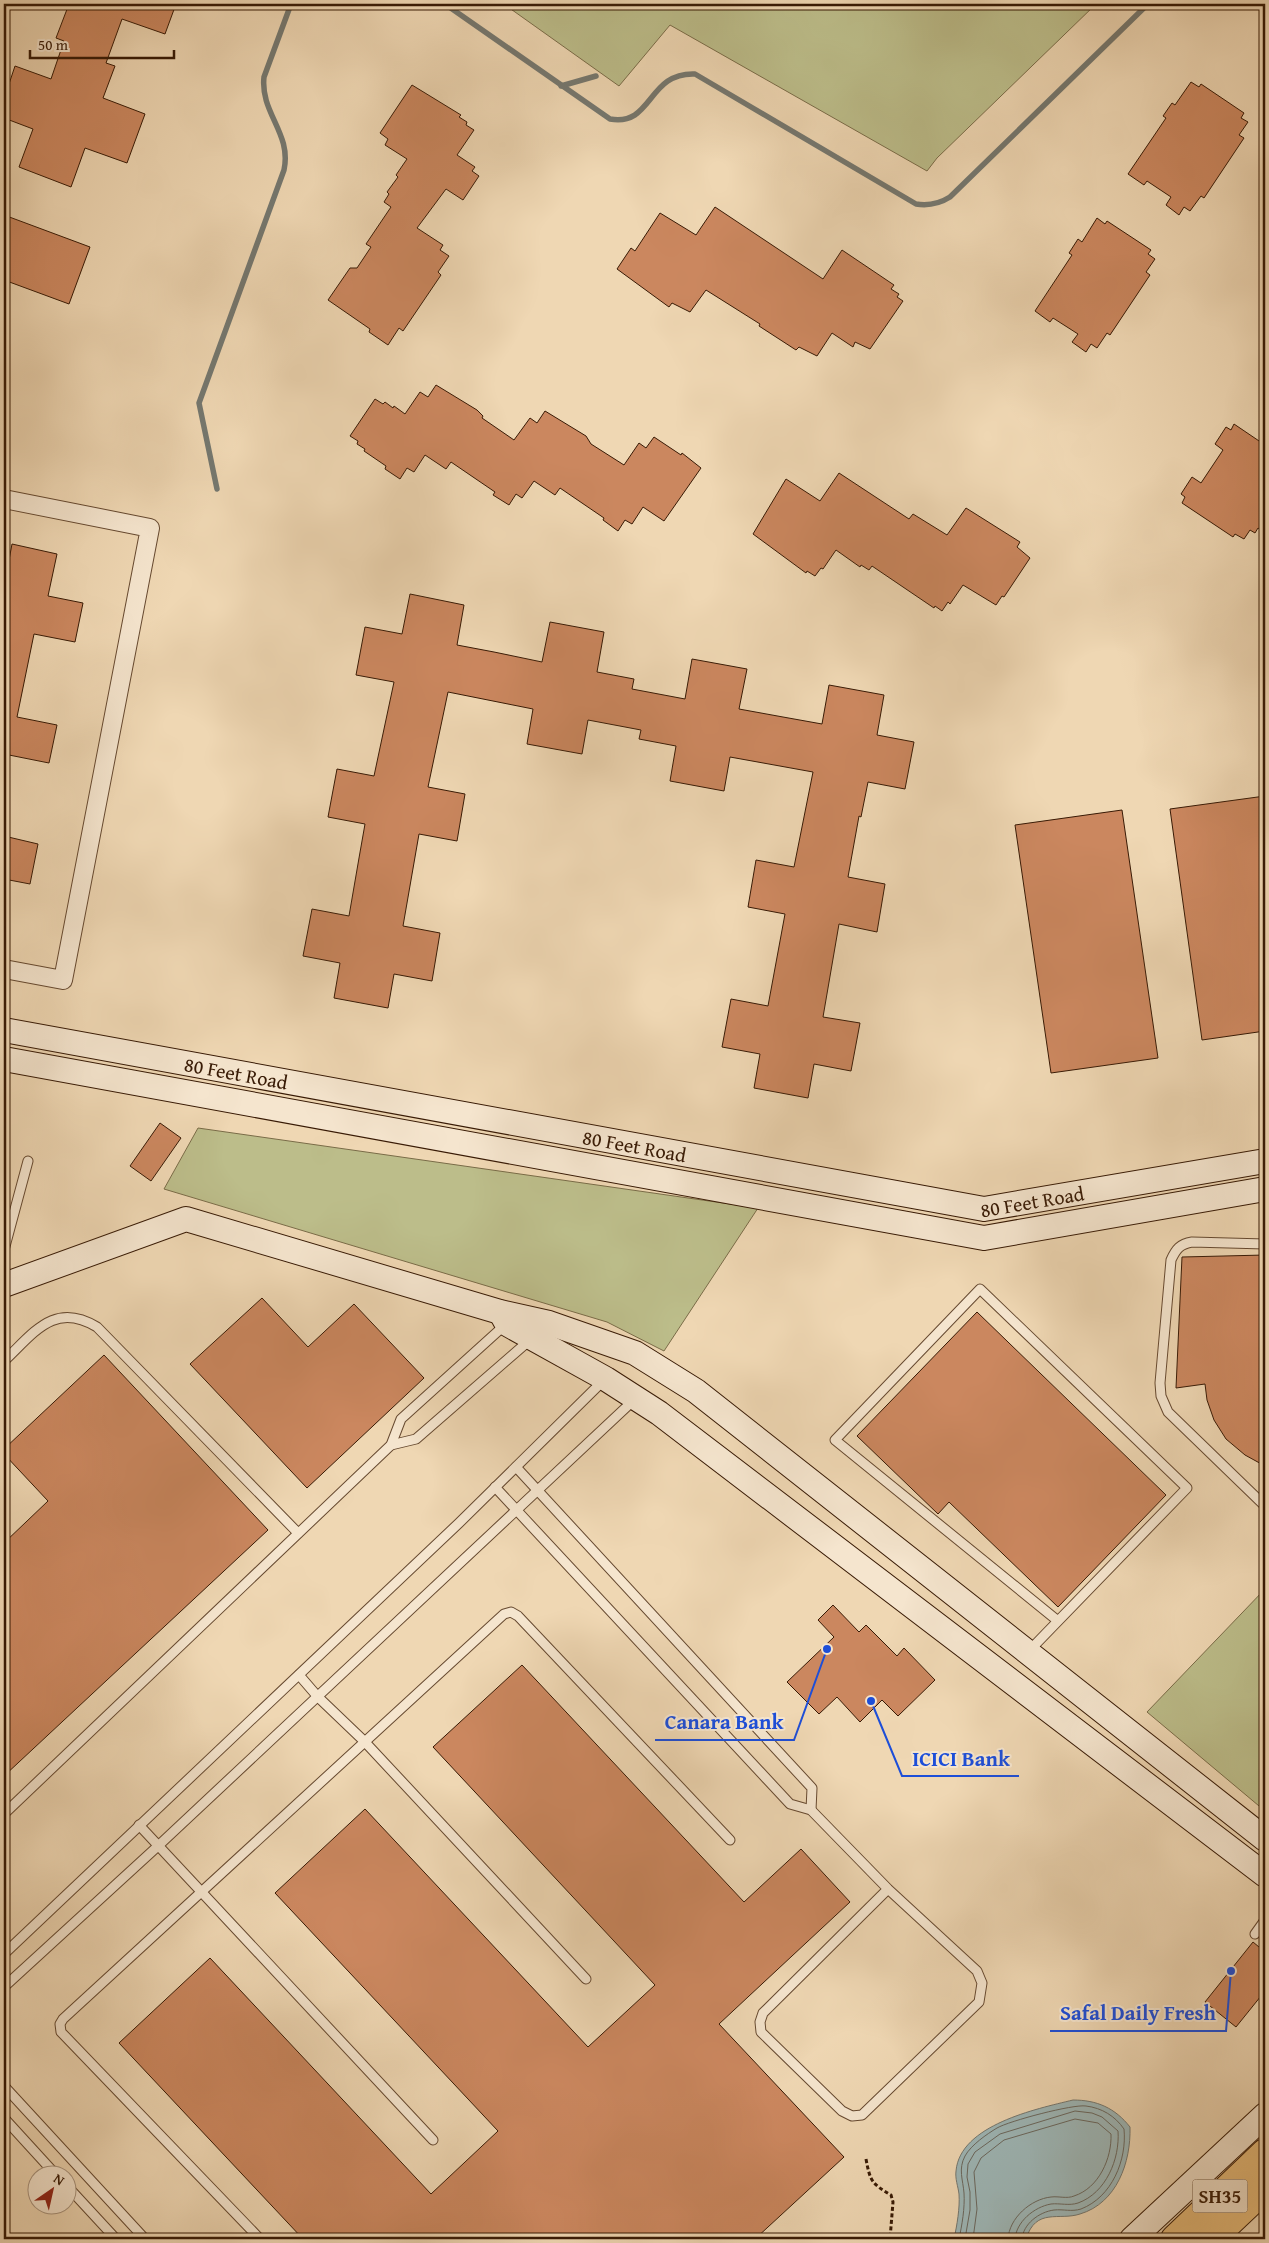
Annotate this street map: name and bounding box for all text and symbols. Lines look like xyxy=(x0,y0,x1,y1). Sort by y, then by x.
scale bar xyxy=(30,28,174,60)
text: 50 m xyxy=(38,34,69,55)
street label: 80 Feet Road xyxy=(182,1049,291,1096)
street label: 80 Feet Road xyxy=(580,1121,689,1169)
street label: 80 Feet Road xyxy=(978,1178,1086,1224)
callout: Canara Bank xyxy=(655,1704,794,1740)
text: Canara Bank xyxy=(665,1706,784,1737)
callout: ICICI Bank xyxy=(902,1740,1019,1776)
text: ICICI Bank xyxy=(912,1743,1011,1774)
callout: Safal Daily Fresh xyxy=(1050,1995,1226,2031)
text: Safal Daily Fresh xyxy=(1060,1997,1216,2028)
north arrow xyxy=(28,2166,78,2216)
text: N xyxy=(50,2168,69,2190)
road number: SH35 xyxy=(1192,2180,1248,2212)

